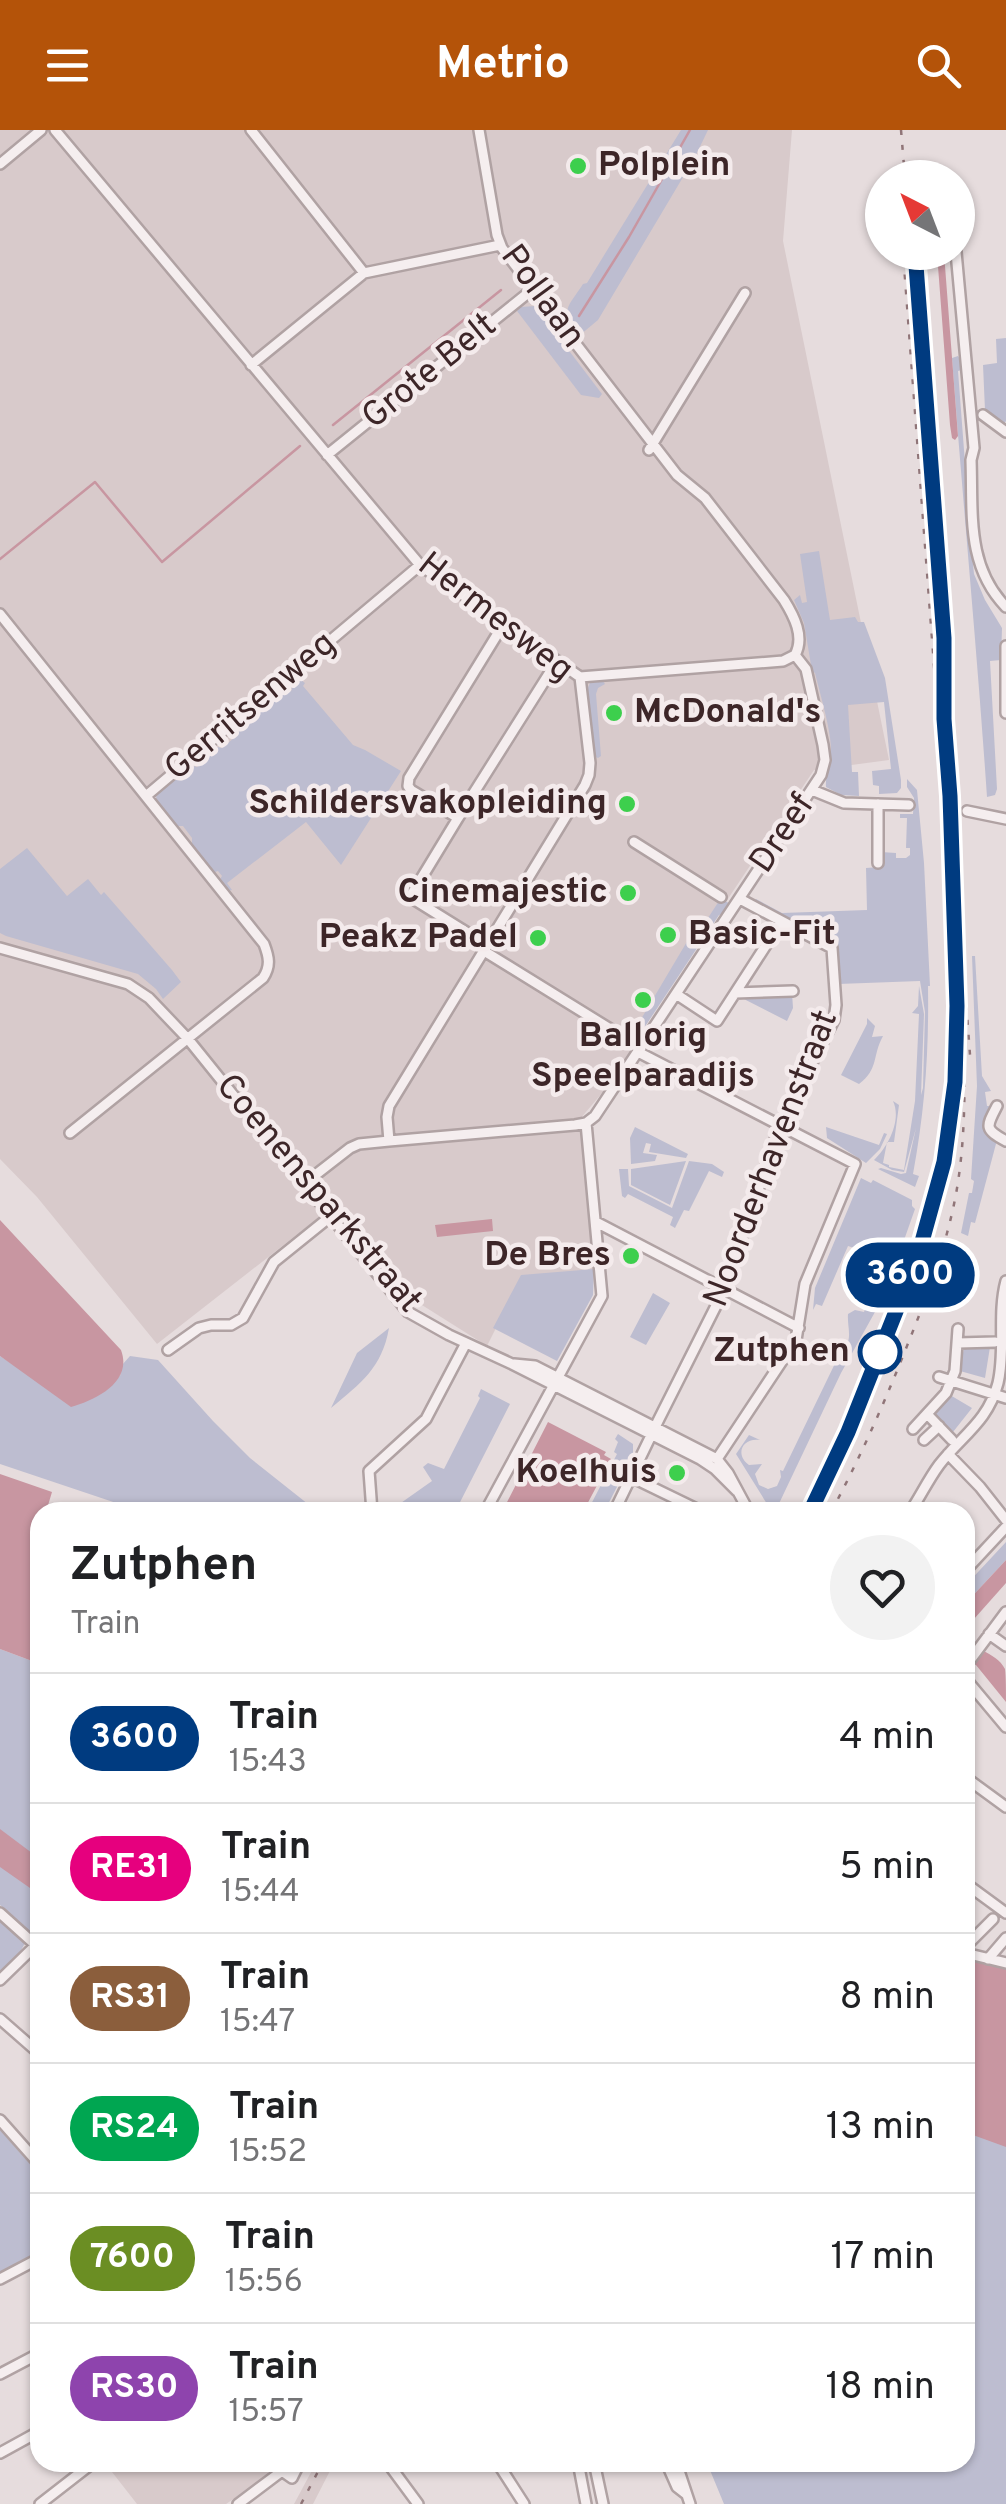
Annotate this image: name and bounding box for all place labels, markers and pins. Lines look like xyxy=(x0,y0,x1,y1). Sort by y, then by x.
place label: Polplein xyxy=(598,144,730,188)
marker: Polplein xyxy=(567,155,589,177)
place label: McDonald's xyxy=(634,691,822,735)
marker: McDonald's xyxy=(603,702,625,724)
place label: Schildersvakopleiding xyxy=(248,782,607,826)
marker: Schildersvakopleiding xyxy=(616,793,638,815)
place label: Cinemajestic xyxy=(397,871,608,915)
marker: Cinemajestic xyxy=(617,882,639,904)
place label: Basic-Fit xyxy=(688,913,836,957)
place label: Peakz Padel xyxy=(319,916,518,960)
marker: Basic-Fit xyxy=(657,924,679,946)
marker: Peakz Padel xyxy=(527,927,549,949)
marker: Ballorig Speelparadijs xyxy=(632,989,654,1011)
place label: Ballorig Speelparadijs xyxy=(531,1015,755,1099)
place label: De Bres xyxy=(484,1234,611,1278)
marker: De Bres xyxy=(620,1245,642,1267)
place label: Zutphen xyxy=(713,1330,850,1374)
marker: Zutphen xyxy=(859,1331,901,1373)
place label: Koelhuis xyxy=(515,1451,657,1495)
marker: Koelhuis xyxy=(666,1462,688,1484)

